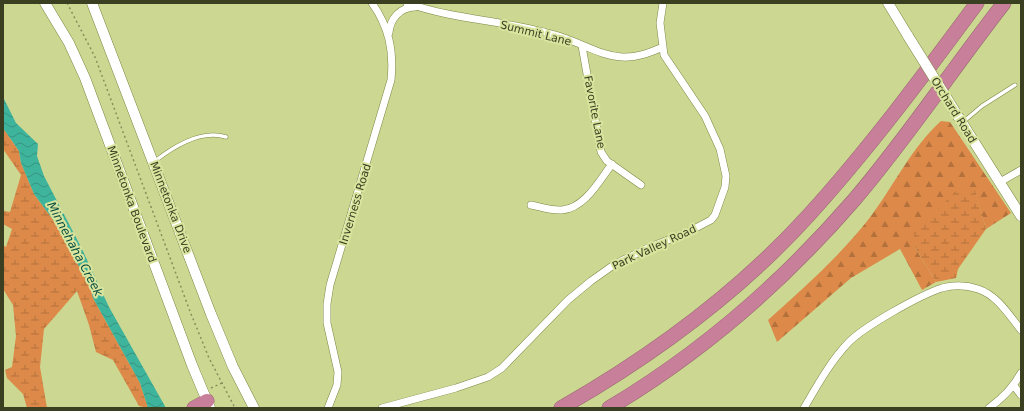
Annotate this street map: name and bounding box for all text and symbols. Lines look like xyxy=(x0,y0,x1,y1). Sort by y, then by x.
street label: Summit Lane xyxy=(499,18,573,49)
street label: Favorite Lane xyxy=(581,75,608,150)
street label: Orchard Road xyxy=(928,75,979,146)
street label: Minnetonka Boulevard xyxy=(104,144,159,264)
street label: Minnetonka Drive xyxy=(147,160,194,255)
street label: Inverness Road xyxy=(337,162,374,246)
water label: Minnehaha Creek xyxy=(44,199,106,300)
street label: Park Valley Road xyxy=(610,222,698,273)

